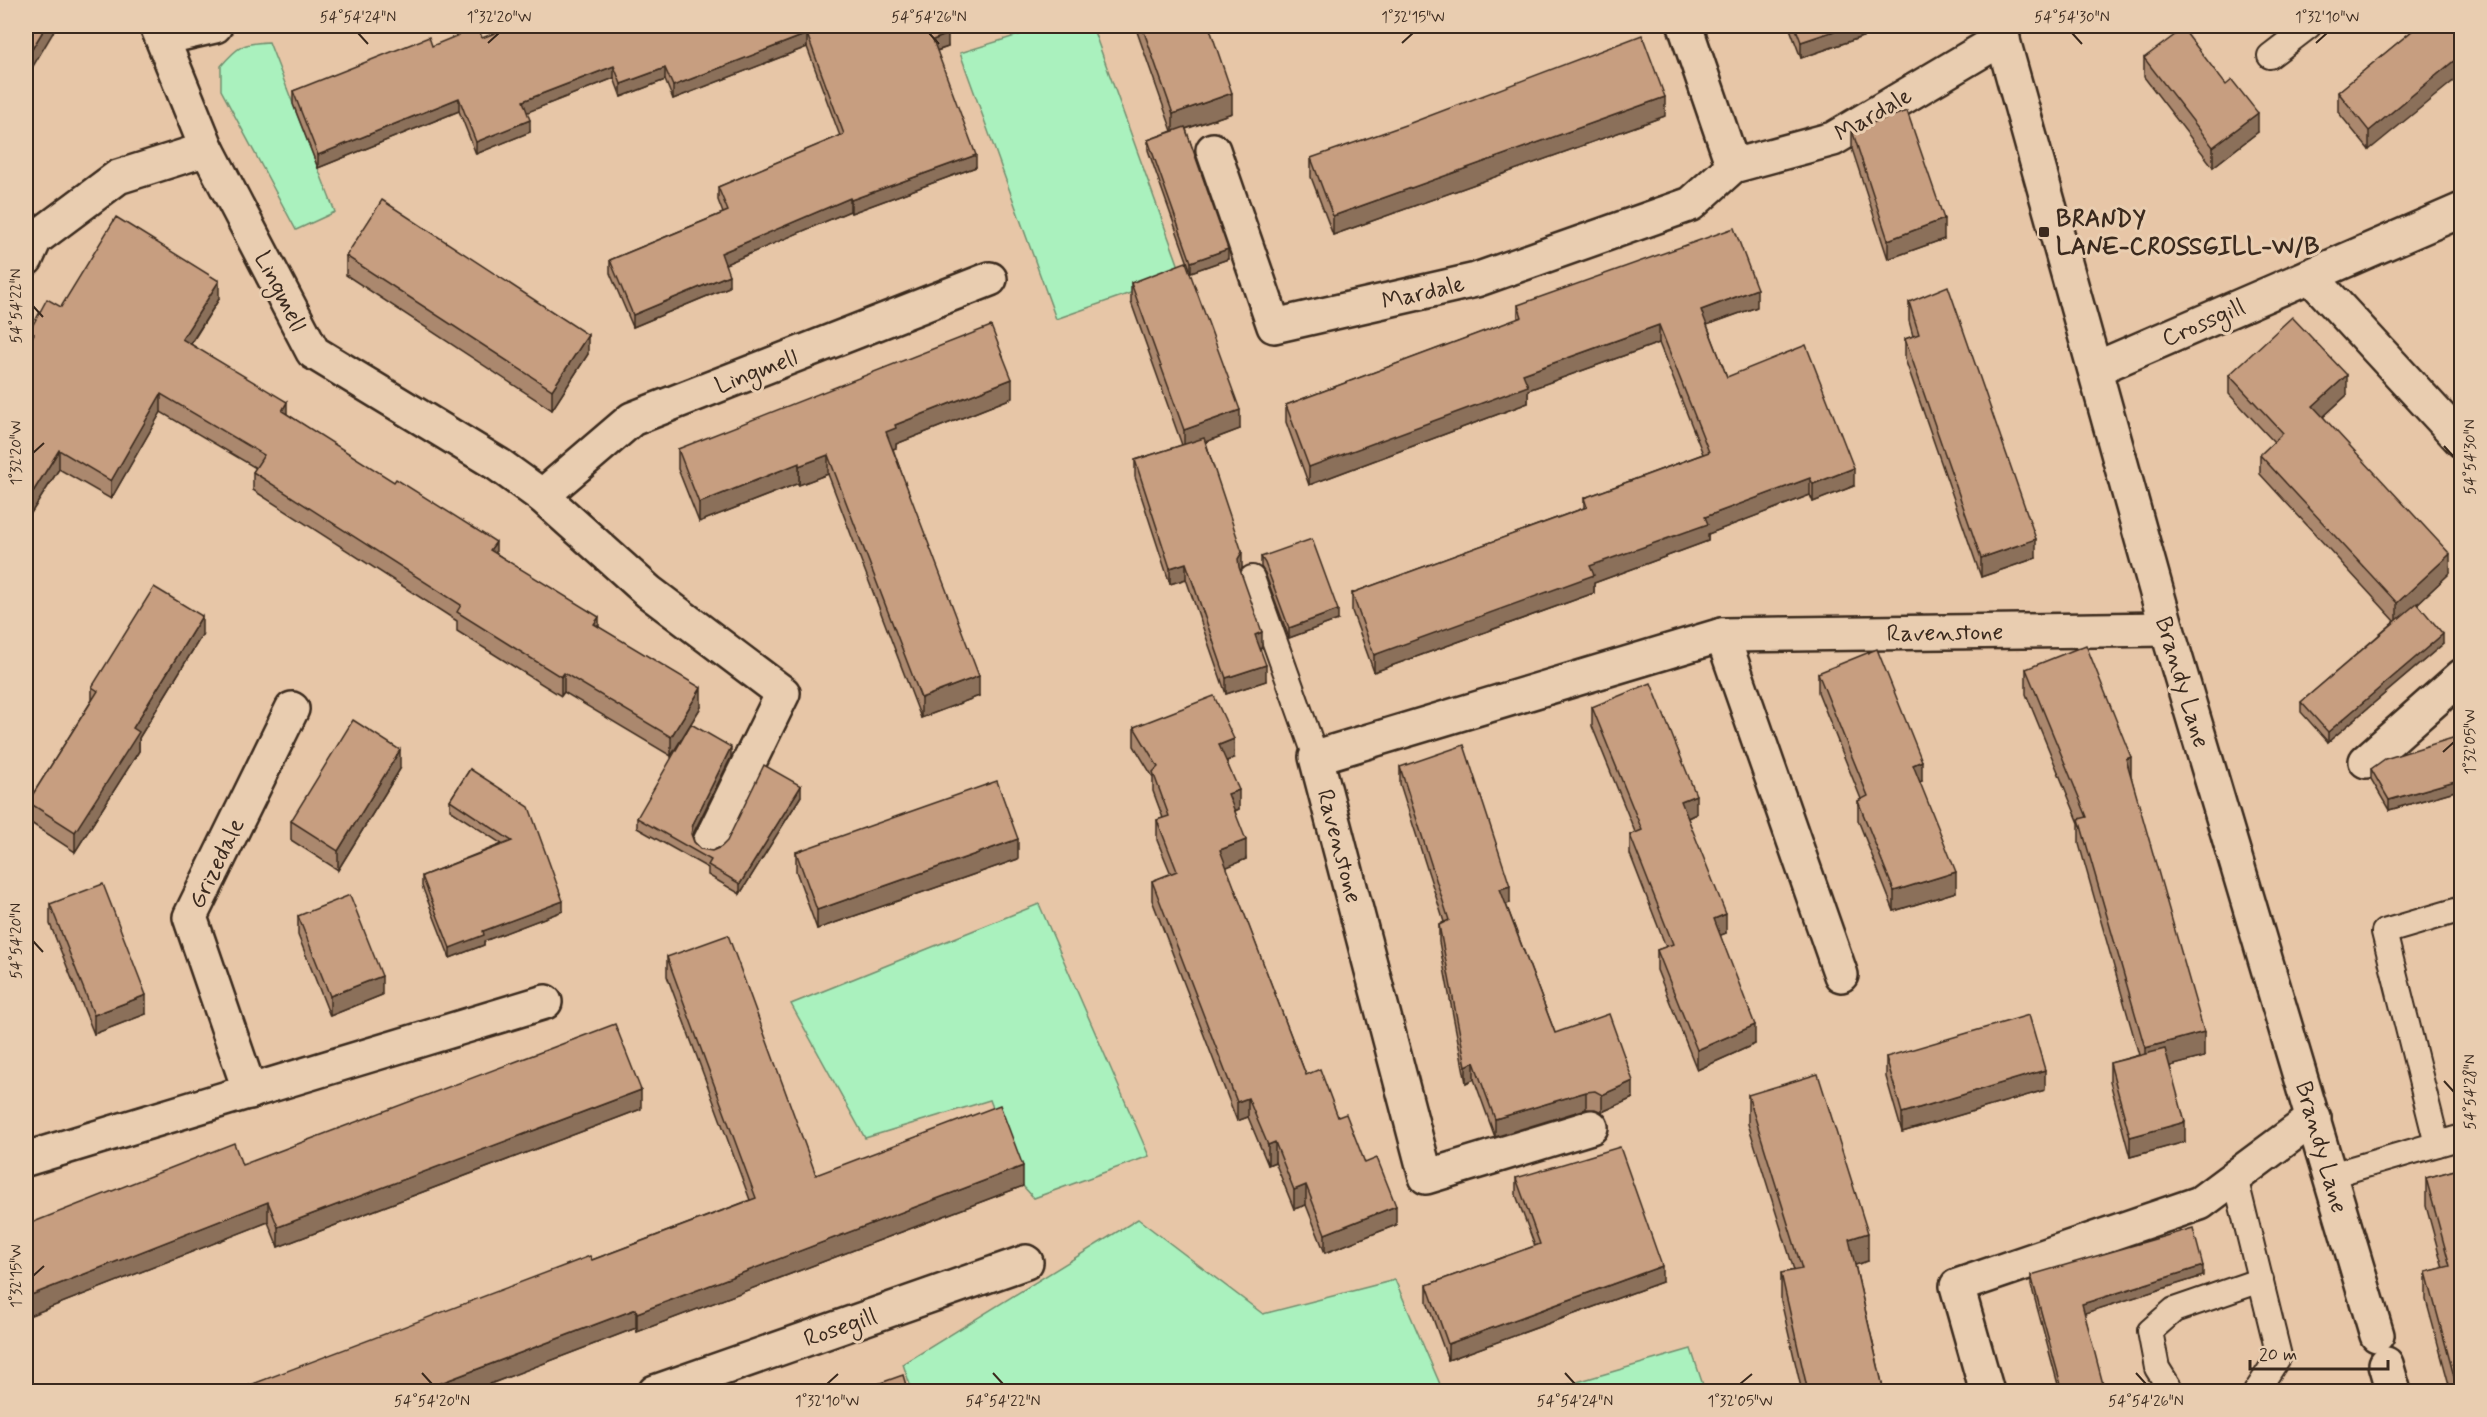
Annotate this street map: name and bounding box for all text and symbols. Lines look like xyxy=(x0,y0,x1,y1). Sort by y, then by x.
text: 54°54'24"N xyxy=(320,8,396,28)
text: 1°32'20"W xyxy=(467,8,531,28)
text: 54°54'26"N xyxy=(891,8,967,28)
text: 1°32'15"W xyxy=(1381,8,1445,28)
text: 54°54'30"N xyxy=(2034,8,2110,28)
text: 1°32'10"W xyxy=(2295,8,2359,28)
street label: Mardale xyxy=(1829,81,1918,150)
place label: BRANDY LANE-CROSSGILL-W/B xyxy=(2056,204,2319,263)
marker: BRANDY LANE-CROSSGILL-W/B xyxy=(2037,225,2051,239)
street label: Lingmell xyxy=(245,246,313,338)
text: 54°54'22"N xyxy=(7,268,27,344)
street label: Mardale xyxy=(1379,269,1468,318)
street label: Crossgill xyxy=(2157,292,2251,357)
street label: Lingmell xyxy=(711,343,803,404)
text: 54°54'30"N xyxy=(2461,419,2481,495)
text: 1°32'20"W xyxy=(7,421,27,485)
street label: Brandy Lane xyxy=(2147,613,2216,752)
street label: Ravenstone xyxy=(1886,617,2004,650)
text: 1°32'05"W xyxy=(2461,709,2481,775)
street label: Ravenstone xyxy=(1308,786,1369,907)
street label: Grizedale xyxy=(182,813,253,914)
text: 54°54'20"N xyxy=(7,903,27,979)
text: 54°54'28"N xyxy=(2461,1054,2481,1130)
street label: Brandy Lane xyxy=(2287,1078,2354,1217)
text: 1°32'15"W xyxy=(7,1244,27,1308)
street label: Rosegill xyxy=(800,1301,882,1357)
scale bar xyxy=(2250,1333,2388,1371)
text: 20 m xyxy=(2259,1343,2297,1367)
text: 54°54'20"N xyxy=(394,1392,470,1412)
text: 1°32'10"W xyxy=(795,1392,859,1412)
text: 54°54'22"N xyxy=(965,1392,1041,1412)
text: 54°54'24"N xyxy=(1537,1392,1613,1412)
text: 1°32'05"W xyxy=(1707,1392,1773,1412)
text: 54°54'26"N xyxy=(2108,1392,2184,1412)

